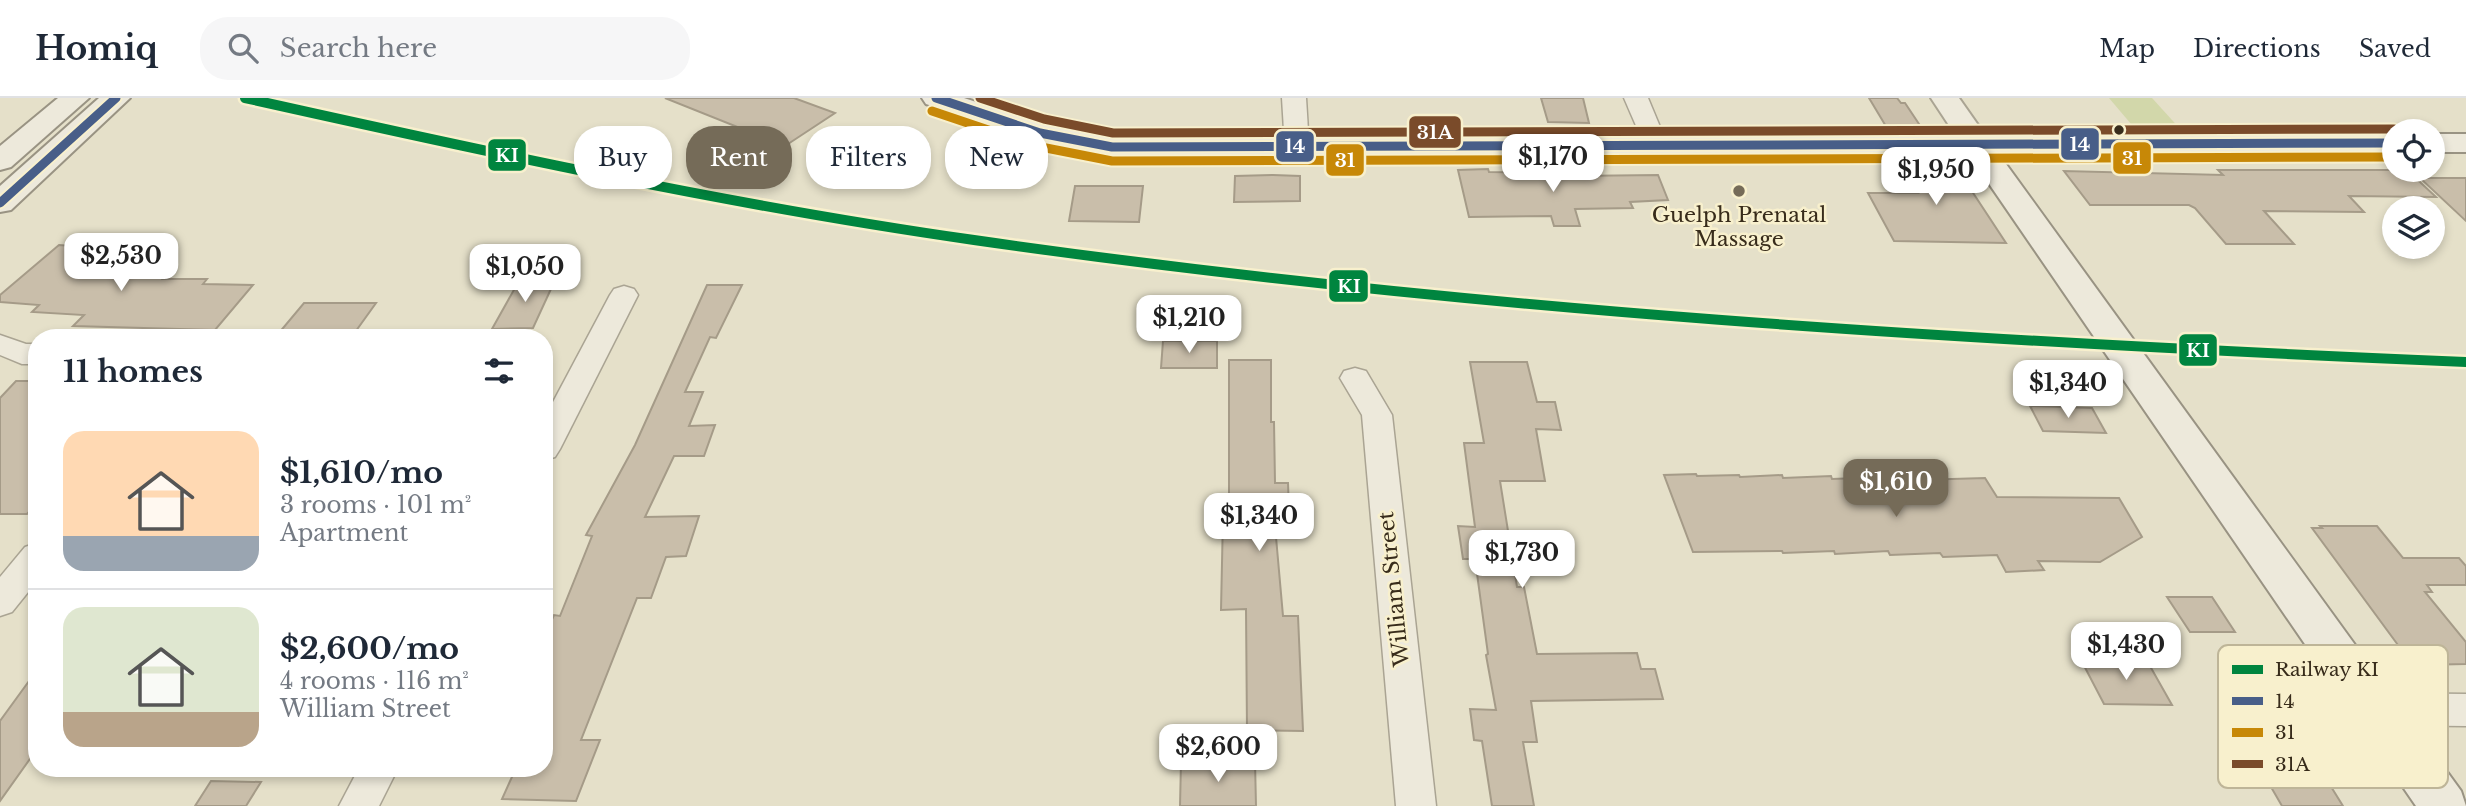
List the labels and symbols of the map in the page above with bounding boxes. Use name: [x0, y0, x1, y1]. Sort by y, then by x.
line badge: 31A: [1408, 115, 1462, 149]
text: 31A: [1417, 121, 1454, 144]
unlabelled marker: [2112, 123, 2126, 137]
line badge: 14: [2060, 127, 2100, 161]
line badge: 14: [1275, 130, 1315, 163]
text: 14: [2070, 133, 2090, 156]
pin: $1,170: [1496, 134, 1610, 194]
text: 14: [1285, 135, 1305, 158]
line badge: KI: [487, 138, 527, 172]
line badge: 31: [2112, 141, 2152, 175]
line badge: 31: [1325, 143, 1365, 177]
text: KI: [495, 144, 519, 167]
text: 31: [2122, 147, 2142, 170]
pin: $1,950: [1879, 148, 1993, 207]
text: 31: [1335, 149, 1355, 172]
marker: Guelph Prenatal Massage: [1731, 183, 1747, 199]
place label: Guelph Prenatal Massage: [1652, 202, 1827, 252]
pin: $2,530: [64, 234, 178, 293]
pin: $1,050: [468, 244, 582, 304]
line badge: KI: [1328, 269, 1369, 303]
text: KI: [1337, 275, 1361, 298]
pin: $1,210: [1132, 296, 1246, 355]
line badge: KI: [2178, 333, 2218, 367]
text: KI: [2186, 339, 2210, 362]
pin: $1,340: [2011, 360, 2125, 420]
pin: $1,610: [1839, 460, 1953, 519]
pin: $1,340: [1202, 494, 1316, 553]
street label: William Street: [1373, 510, 1415, 669]
pin: $1,730: [1465, 531, 1579, 590]
pin: $1,430: [2069, 622, 2183, 682]
legend: [2218, 645, 2448, 788]
text: Railway KI: [2275, 658, 2379, 681]
text: 14: [2275, 690, 2295, 713]
text: 31: [2275, 721, 2295, 744]
pin: $2,600: [1161, 724, 1275, 784]
text: 31A: [2275, 753, 2310, 776]

